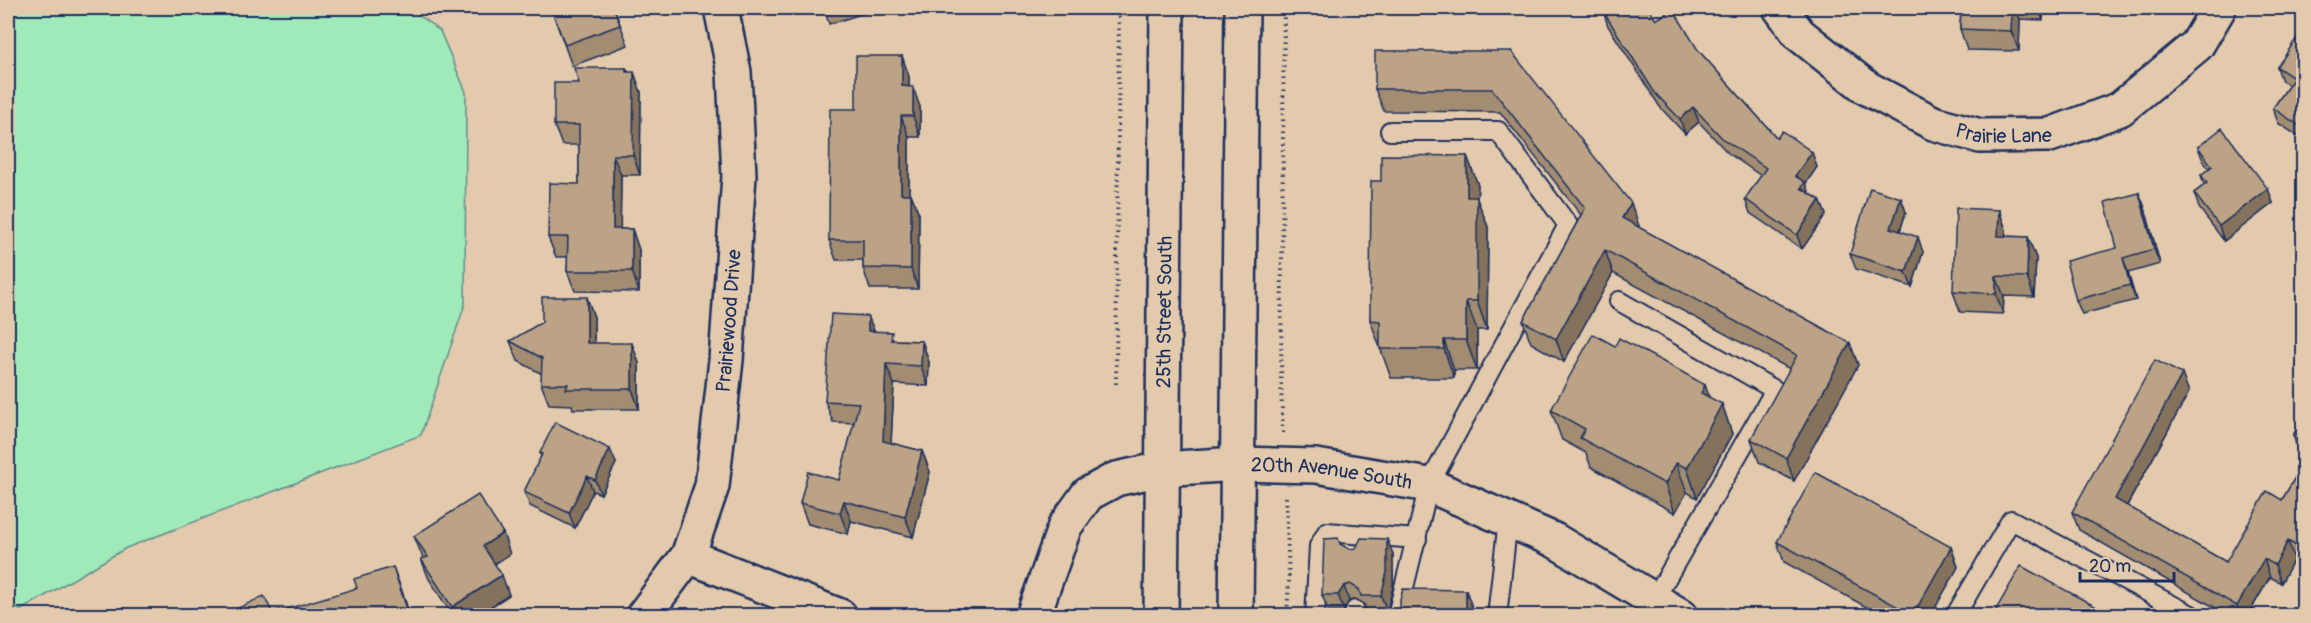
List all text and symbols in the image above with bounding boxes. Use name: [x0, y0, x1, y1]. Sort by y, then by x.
street label: Prairie Lane: [1953, 117, 2052, 149]
street label: 25th Street South: [1151, 236, 1177, 388]
street label: Prairiewood Drive: [710, 248, 746, 394]
street label: 20th Avenue South: [1251, 452, 1414, 494]
scale bar: [2080, 545, 2174, 583]
text: 20 m: [2089, 555, 2131, 578]

